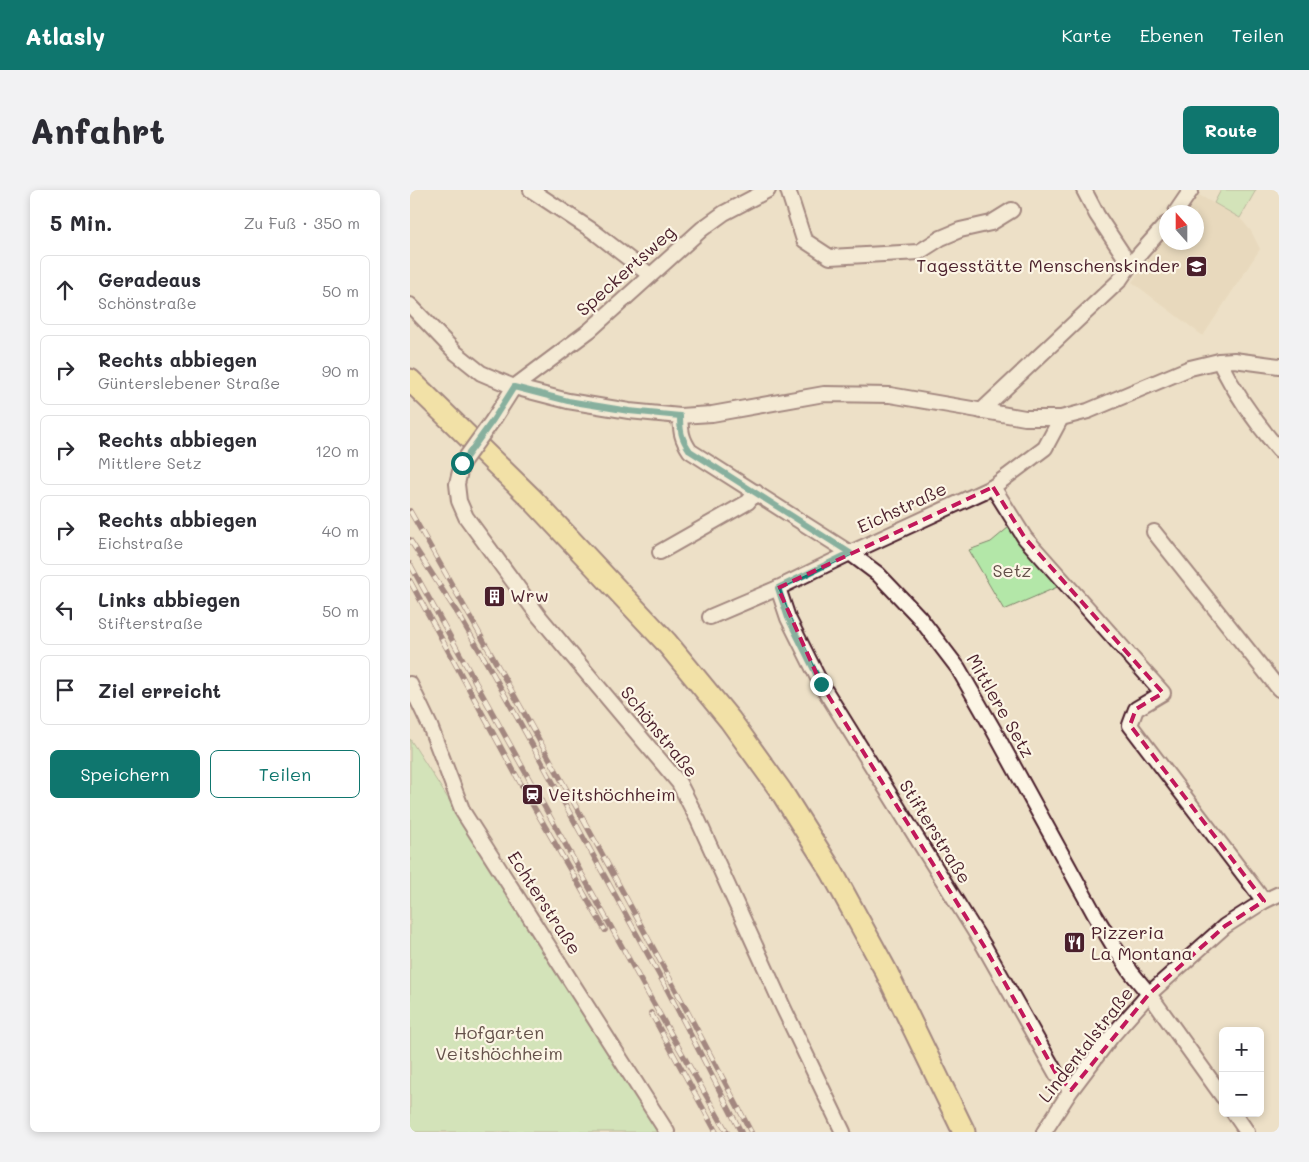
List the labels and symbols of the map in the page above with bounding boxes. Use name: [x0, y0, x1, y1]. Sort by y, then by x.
north arrow: [1159, 205, 1204, 250]
street label: Speckertsweg: [571, 220, 680, 321]
place label: Tagesstätte Menschenskinder: [916, 253, 1180, 277]
school or university icon: Tagesstätte Menschenskinder: [1184, 254, 1208, 278]
route start: [451, 452, 474, 475]
street label: Eichstraße: [853, 476, 950, 538]
park label: Setz: [992, 558, 1032, 582]
place label: Wrw: [510, 583, 549, 607]
building icon: Wrw: [482, 584, 506, 608]
street label: Mittlere Setz: [961, 649, 1040, 762]
route end: [810, 673, 833, 696]
street label: Schönstraße: [616, 681, 704, 782]
street label: Stifterstraße: [894, 775, 977, 888]
place label: Veitshöchheim: [548, 782, 676, 806]
station icon: Veitshöchheim: [520, 783, 544, 807]
street label: Echterstraße: [502, 846, 587, 959]
place label: Pizzeria La Montana: [1091, 920, 1193, 965]
restaurant icon: Pizzeria La Montana: [1063, 931, 1087, 955]
street label: Lindentalstraße: [1032, 982, 1138, 1107]
park label: Hofgarten Veitshöchheim: [435, 1020, 563, 1065]

